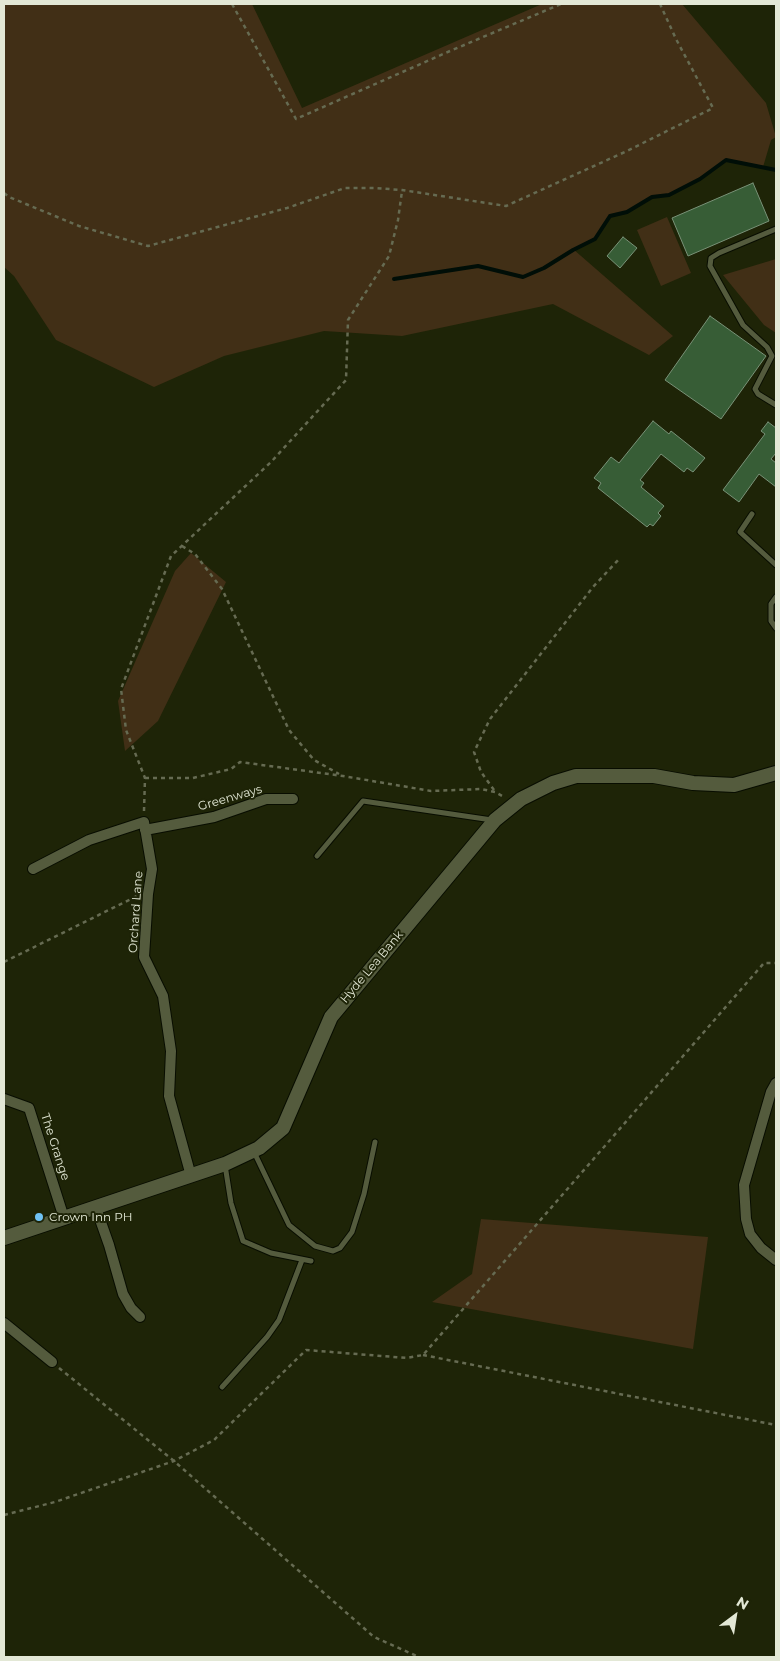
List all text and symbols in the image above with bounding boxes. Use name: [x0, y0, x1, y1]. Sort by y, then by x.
street label: Greenways: [196, 782, 264, 814]
street label: Orchard Lane: [126, 871, 146, 953]
street label: Hyde Lea Bank: [337, 928, 407, 1006]
street label: The Grange: [37, 1112, 73, 1182]
place label: Crown Inn PH: [49, 1210, 133, 1224]
marker: Crown Inn PH: [33, 1211, 45, 1223]
north arrow: [710, 1591, 760, 1641]
text: N: [733, 1593, 752, 1614]

